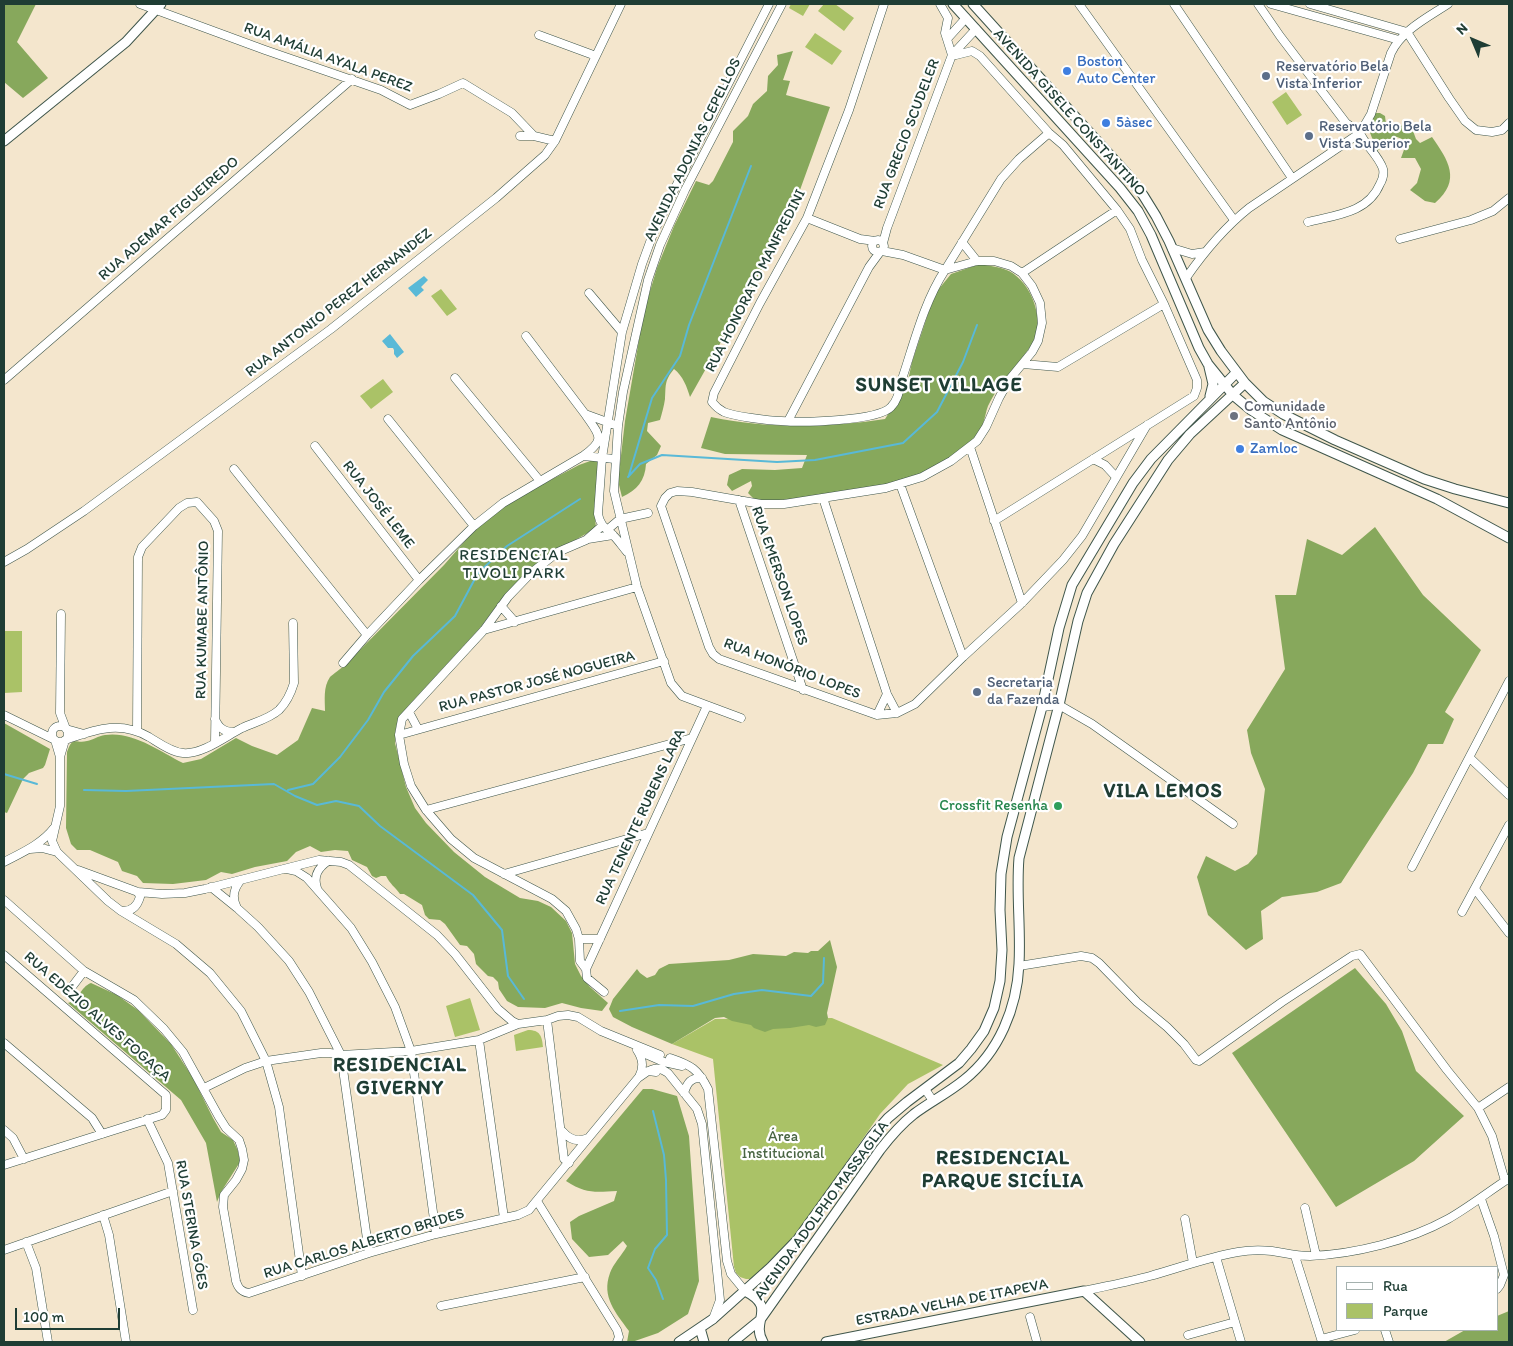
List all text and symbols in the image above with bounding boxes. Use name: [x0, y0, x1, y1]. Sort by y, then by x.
north arrow: [1448, 15, 1498, 65]
street label: RUA AMÁLIA AYALA PEREZ: [241, 19, 415, 97]
text: N: [1453, 20, 1471, 38]
street label: AVENIDA GISELE CONSTANTINO: [989, 26, 1149, 200]
place label: Boston Auto Center: [1077, 53, 1155, 88]
street label: AVENIDA ADONIAS CEPELLOS: [641, 55, 745, 245]
street label: RUA GRECIO SCUDELER: [870, 56, 944, 212]
place label: Reservatório Bela Vista Inferior: [1276, 58, 1389, 93]
marker: Boston Auto Center: [1061, 65, 1073, 77]
marker: Reservatório Bela Vista Inferior: [1260, 70, 1272, 82]
place label: 5àsec: [1116, 114, 1152, 132]
marker: 5àsec: [1100, 117, 1112, 129]
place label: Reservatório Bela Vista Superior: [1319, 118, 1432, 153]
marker: Reservatório Bela Vista Superior: [1303, 130, 1315, 142]
street label: RUA ADEMAR FIGUEIREDO: [95, 153, 243, 285]
street label: RUA HONORATO MANFREDINI: [702, 186, 810, 376]
street label: RUA ANTONIO PEREZ HERNANDEZ: [242, 225, 436, 381]
district label: SUNSET VILLAGE: [854, 374, 1024, 398]
place label: Comunidade Santo Antônio: [1244, 398, 1337, 433]
marker: Comunidade Santo Antônio: [1228, 410, 1240, 422]
place label: Zamloc: [1250, 440, 1298, 458]
marker: Zamloc: [1234, 443, 1246, 455]
street label: RUA JOSÉ LEME: [338, 457, 418, 553]
street label: RUA EMERSON LOPES: [747, 504, 811, 648]
street label: RUA KUMABE ANTÔNIO: [193, 541, 213, 699]
district label: RESIDENCIAL TIVOLI PARK: [459, 546, 569, 584]
street label: RUA HONÓRIO LOPES: [721, 635, 863, 703]
street label: RUA PASTOR JOSÉ NOGUEIRA: [437, 647, 637, 717]
place label: Secretaria da Fazenda: [987, 674, 1059, 709]
marker: Secretaria da Fazenda: [971, 686, 983, 698]
street label: RUA TENENTE RUBENS LARA: [592, 726, 690, 908]
district label: VILA LEMOS: [1102, 780, 1224, 804]
place label: Crossfit Resenha: [939, 797, 1048, 815]
marker: Crossfit Resenha: [1052, 800, 1064, 812]
street label: RUA EDÉZIO ALVES FOGAÇA: [20, 948, 174, 1086]
district label: RESIDENCIAL GIVERNY: [333, 1054, 467, 1101]
street label: AVENIDA ADOLPHO MASSAGLIA: [751, 1118, 893, 1304]
park label: Área Institucional: [742, 1128, 824, 1163]
district label: RESIDENCIAL PARQUE SICÍLIA: [921, 1147, 1085, 1194]
street label: RUA STERINA GÓES: [171, 1159, 211, 1291]
street label: RUA CARLOS ALBERTO BRIDES: [261, 1205, 467, 1283]
legend: [1336, 1266, 1498, 1331]
street label: ESTRADA VELHA DE ITAPEVA: [854, 1276, 1050, 1330]
text: Rua: [1383, 1277, 1408, 1295]
scale bar: [18, 1298, 122, 1330]
text: Parque: [1383, 1302, 1428, 1320]
text: 100 m: [23, 1308, 64, 1326]

